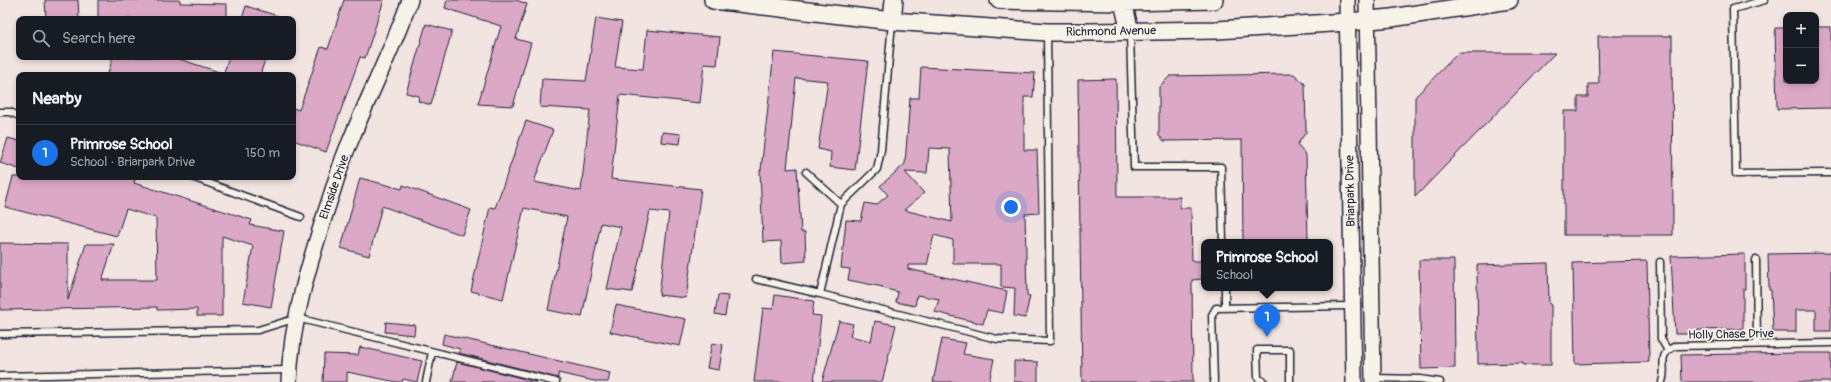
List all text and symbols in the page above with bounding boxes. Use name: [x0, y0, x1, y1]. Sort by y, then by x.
map controls: [1783, 12, 1819, 84]
button: +: [1783, 12, 1819, 48]
search box: [16, 16, 296, 60]
street label: Richmond Avenue: [1066, 23, 1156, 40]
icon: search: [30, 27, 52, 49]
text: Search here: [62, 29, 135, 48]
button: −: [1783, 48, 1819, 84]
text: Nearby: [32, 88, 81, 109]
text: Primrose School: [70, 135, 173, 154]
text: 1: [42, 145, 48, 161]
text: 150 m: [245, 145, 280, 161]
street label: Elmside Drive: [316, 153, 353, 221]
text: School · Briarpark Drive: [70, 154, 195, 170]
street label: Briarpark Drive: [1342, 155, 1359, 227]
your location: [1001, 197, 1021, 217]
popup: [1201, 239, 1333, 291]
text: Primrose School: [1216, 248, 1318, 267]
text: School: [1216, 267, 1253, 283]
pin: 1: [1254, 304, 1280, 337]
street label: Holly Chase Drive: [1688, 326, 1774, 343]

